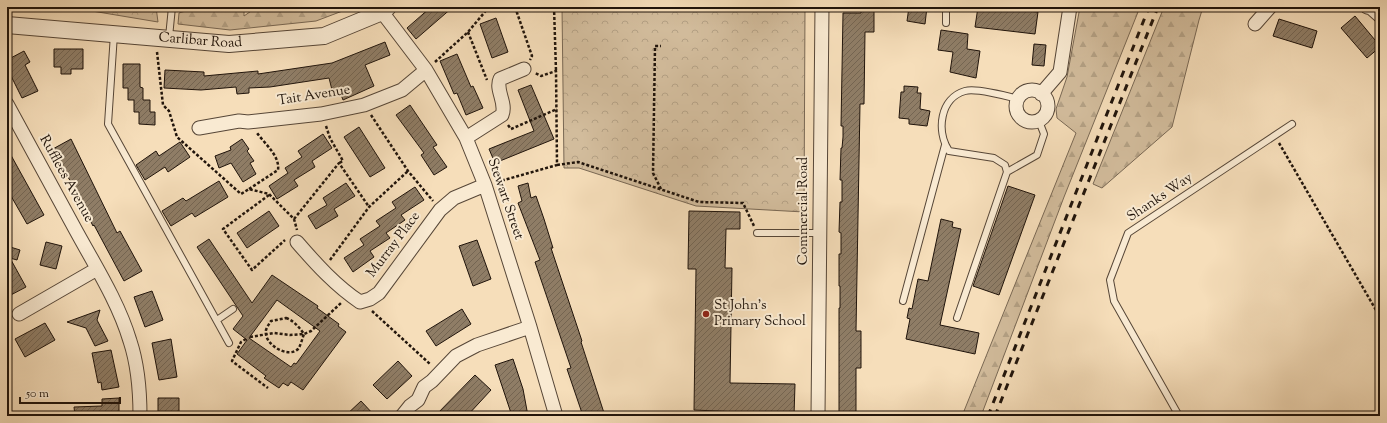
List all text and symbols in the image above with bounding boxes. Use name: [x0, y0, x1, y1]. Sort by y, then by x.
street label: Carlibar Road: [158, 28, 243, 54]
street label: Tait Avenue: [276, 80, 352, 112]
street label: Rufflees Avenue: [34, 132, 98, 226]
street label: Stewart Street: [482, 155, 528, 243]
street label: Commercial Road: [794, 157, 814, 265]
street label: Shanks Way: [1123, 169, 1197, 227]
street label: Murray Place: [362, 208, 426, 282]
place label: St John's Primary School: [714, 296, 806, 332]
marker: St John's Primary School: [701, 309, 711, 319]
scale bar: [20, 379, 120, 405]
text: 50 m: [25, 385, 49, 403]

